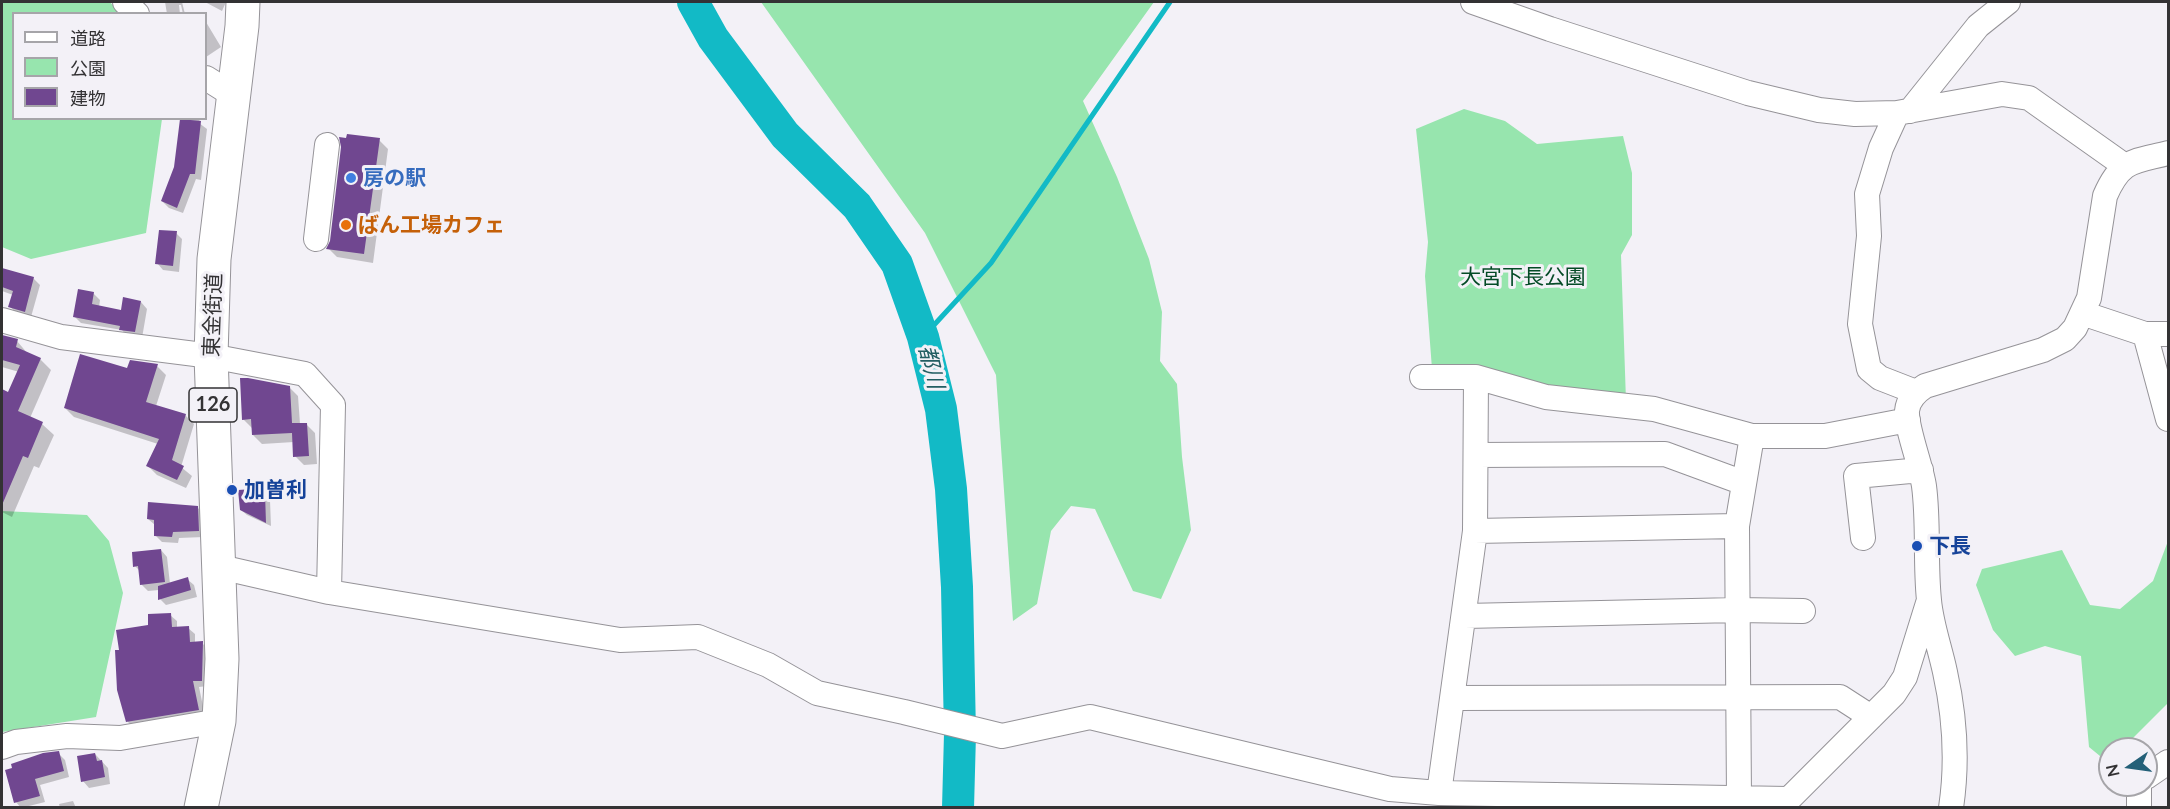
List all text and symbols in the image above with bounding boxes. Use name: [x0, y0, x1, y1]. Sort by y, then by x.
legend: [12, 12, 207, 120]
text: 道路: [70, 27, 106, 49]
text: 公園: [70, 57, 106, 79]
text: 建物: [70, 87, 106, 109]
place label: 房の駅: [363, 165, 426, 191]
marker: 房の駅: [344, 171, 358, 185]
place label: ばん工場カフェ: [358, 212, 505, 238]
marker: ばん工場カフェ: [339, 218, 353, 232]
park label: 大宮下長公園: [1460, 264, 1586, 290]
street label: 東金街道: [199, 273, 227, 357]
water label: 都川: [913, 342, 949, 392]
road number: 126: [189, 388, 237, 422]
place label: 加曽利: [244, 477, 307, 503]
marker: 加曽利: [225, 483, 239, 497]
place label: 下長: [1929, 533, 1971, 559]
marker: 下長: [1910, 539, 1924, 553]
north arrow: [2098, 737, 2158, 797]
text: N: [2101, 763, 2123, 779]

